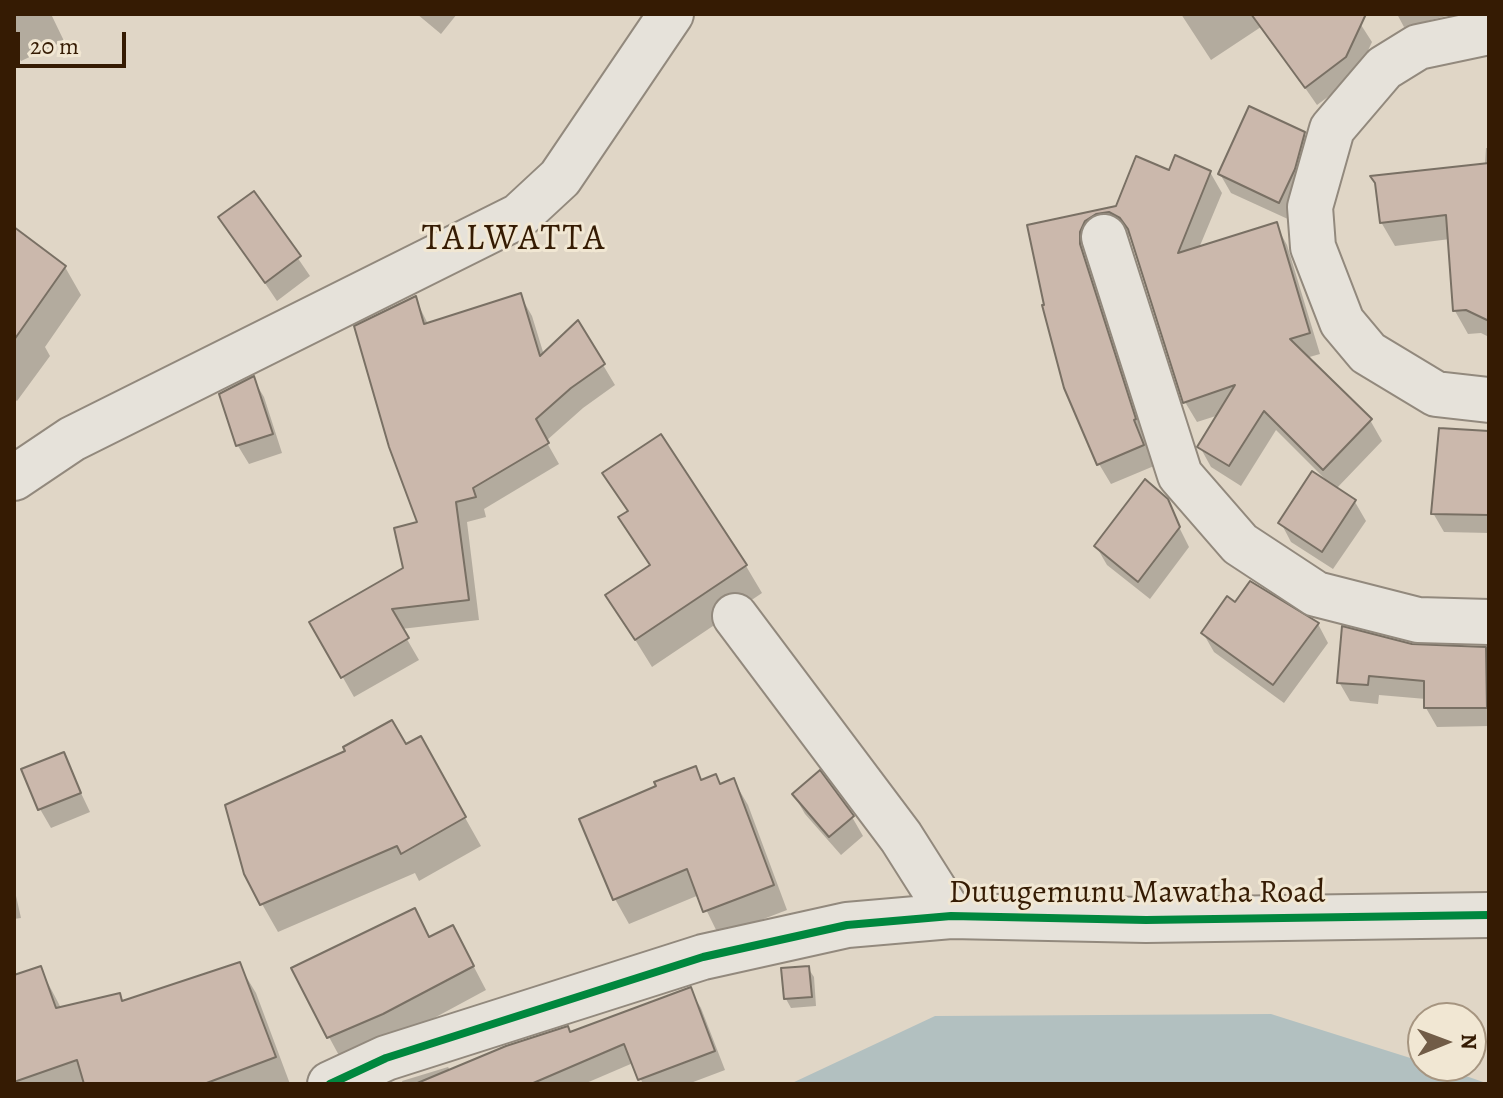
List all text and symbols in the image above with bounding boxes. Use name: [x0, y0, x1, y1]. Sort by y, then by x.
scale bar: [20, 16, 130, 66]
text: 20 m: [30, 30, 79, 62]
district label: TALWATTA: [422, 218, 606, 262]
street label: Dutugemunu Mawatha Road: [949, 875, 1325, 913]
north arrow: [1407, 1002, 1487, 1082]
text: N: [1454, 1033, 1484, 1050]

